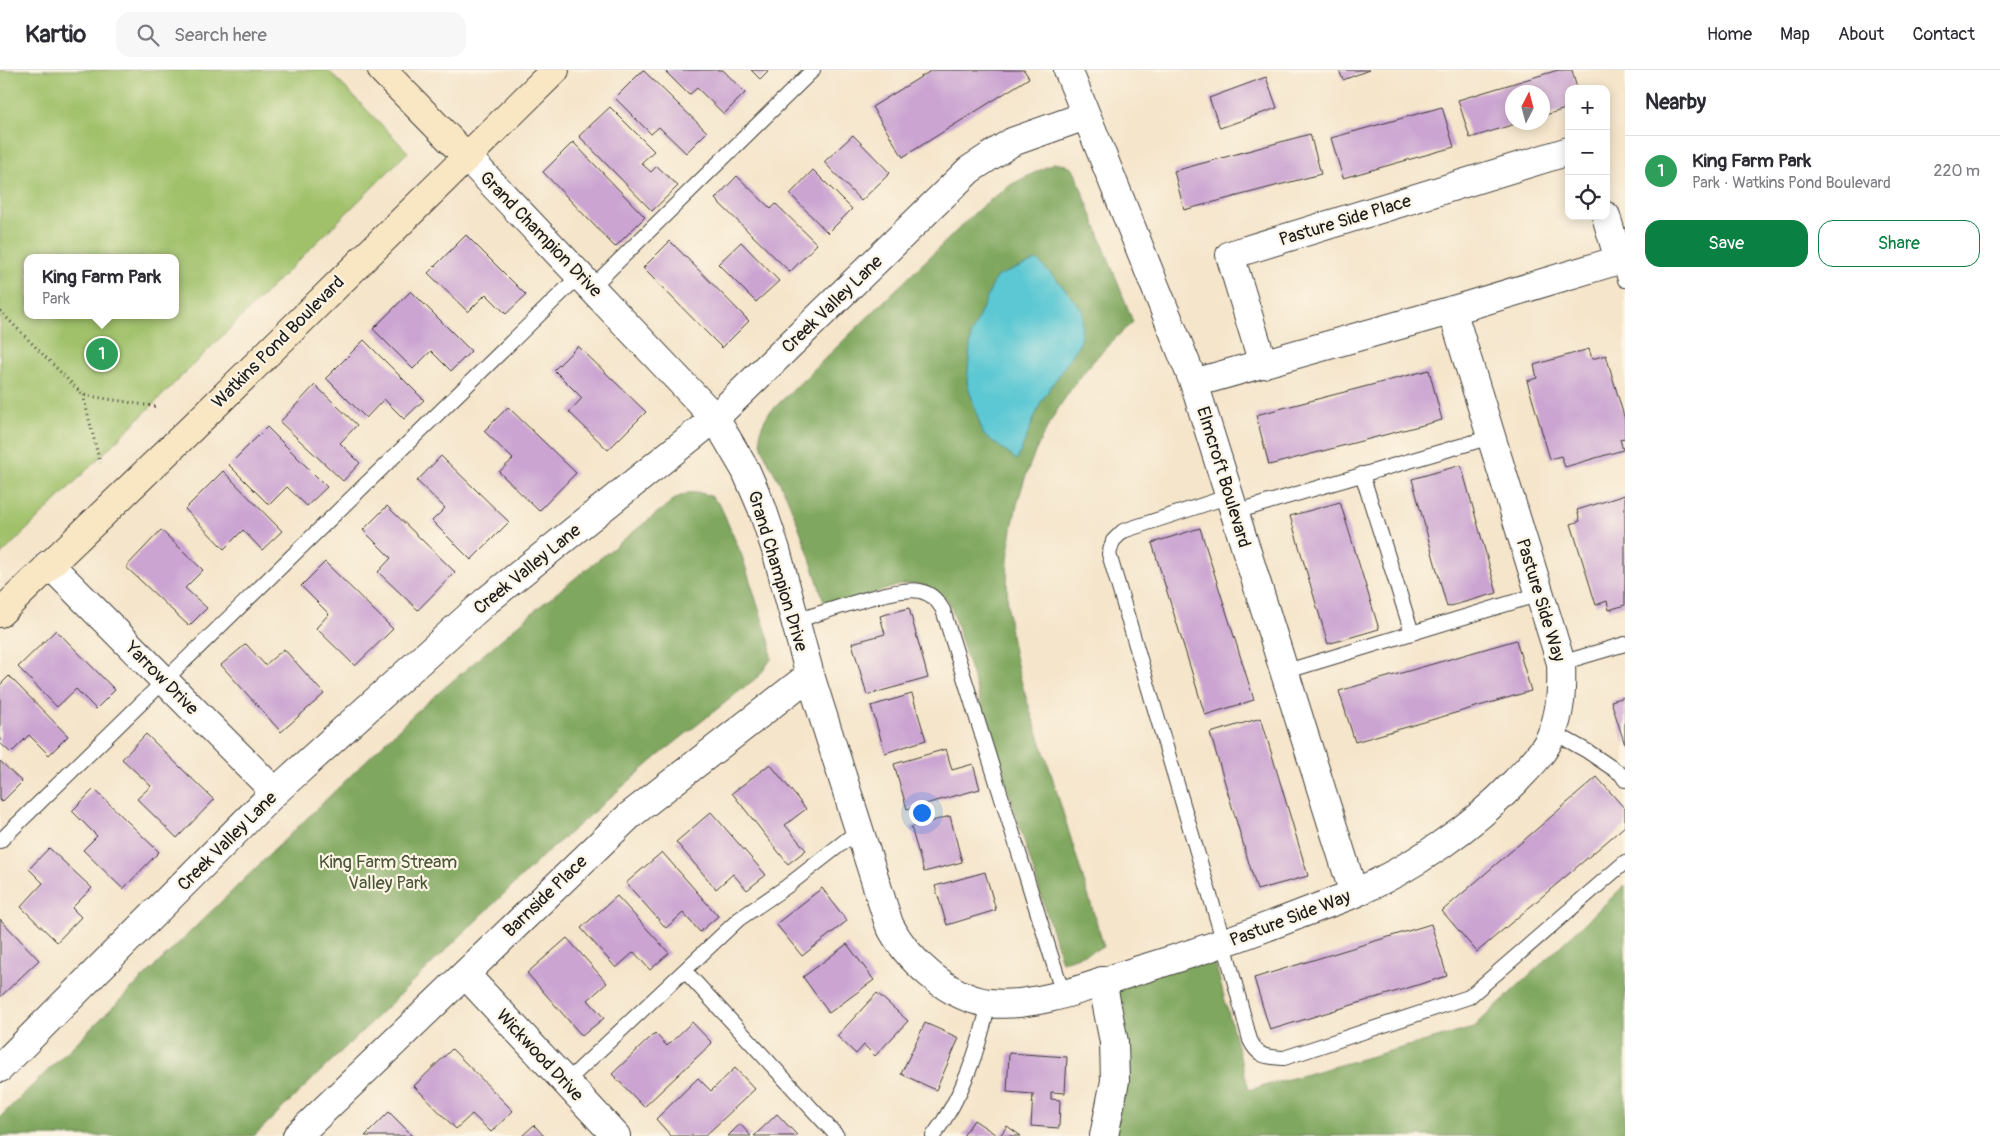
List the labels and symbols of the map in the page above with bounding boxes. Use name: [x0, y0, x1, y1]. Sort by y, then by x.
north arrow: [1505, 85, 1550, 130]
street label: Grand Champion Drive: [474, 166, 607, 302]
street label: Pasture Side Place: [1276, 189, 1414, 251]
street label: Creek Valley Lane: [777, 250, 888, 358]
street label: Watkins Pond Boulevard: [207, 271, 350, 414]
pin: 1: [86, 335, 118, 373]
street label: Elmcroft Boulevard: [1191, 404, 1256, 551]
street label: Grand Champion Drive: [742, 488, 813, 654]
street label: Creek Valley Lane: [469, 519, 586, 620]
street label: Pasture Side Way: [1511, 536, 1570, 665]
street label: Yarrow Drive: [119, 636, 203, 720]
street label: Creek Valley Lane: [173, 787, 282, 896]
your location: [909, 800, 935, 826]
street label: Barnside Place: [498, 850, 592, 942]
park label: King Farm Stream Valley Park: [319, 851, 457, 895]
street label: Pasture Side Way: [1226, 885, 1354, 952]
street label: Wickwood Drive: [491, 1004, 588, 1106]

